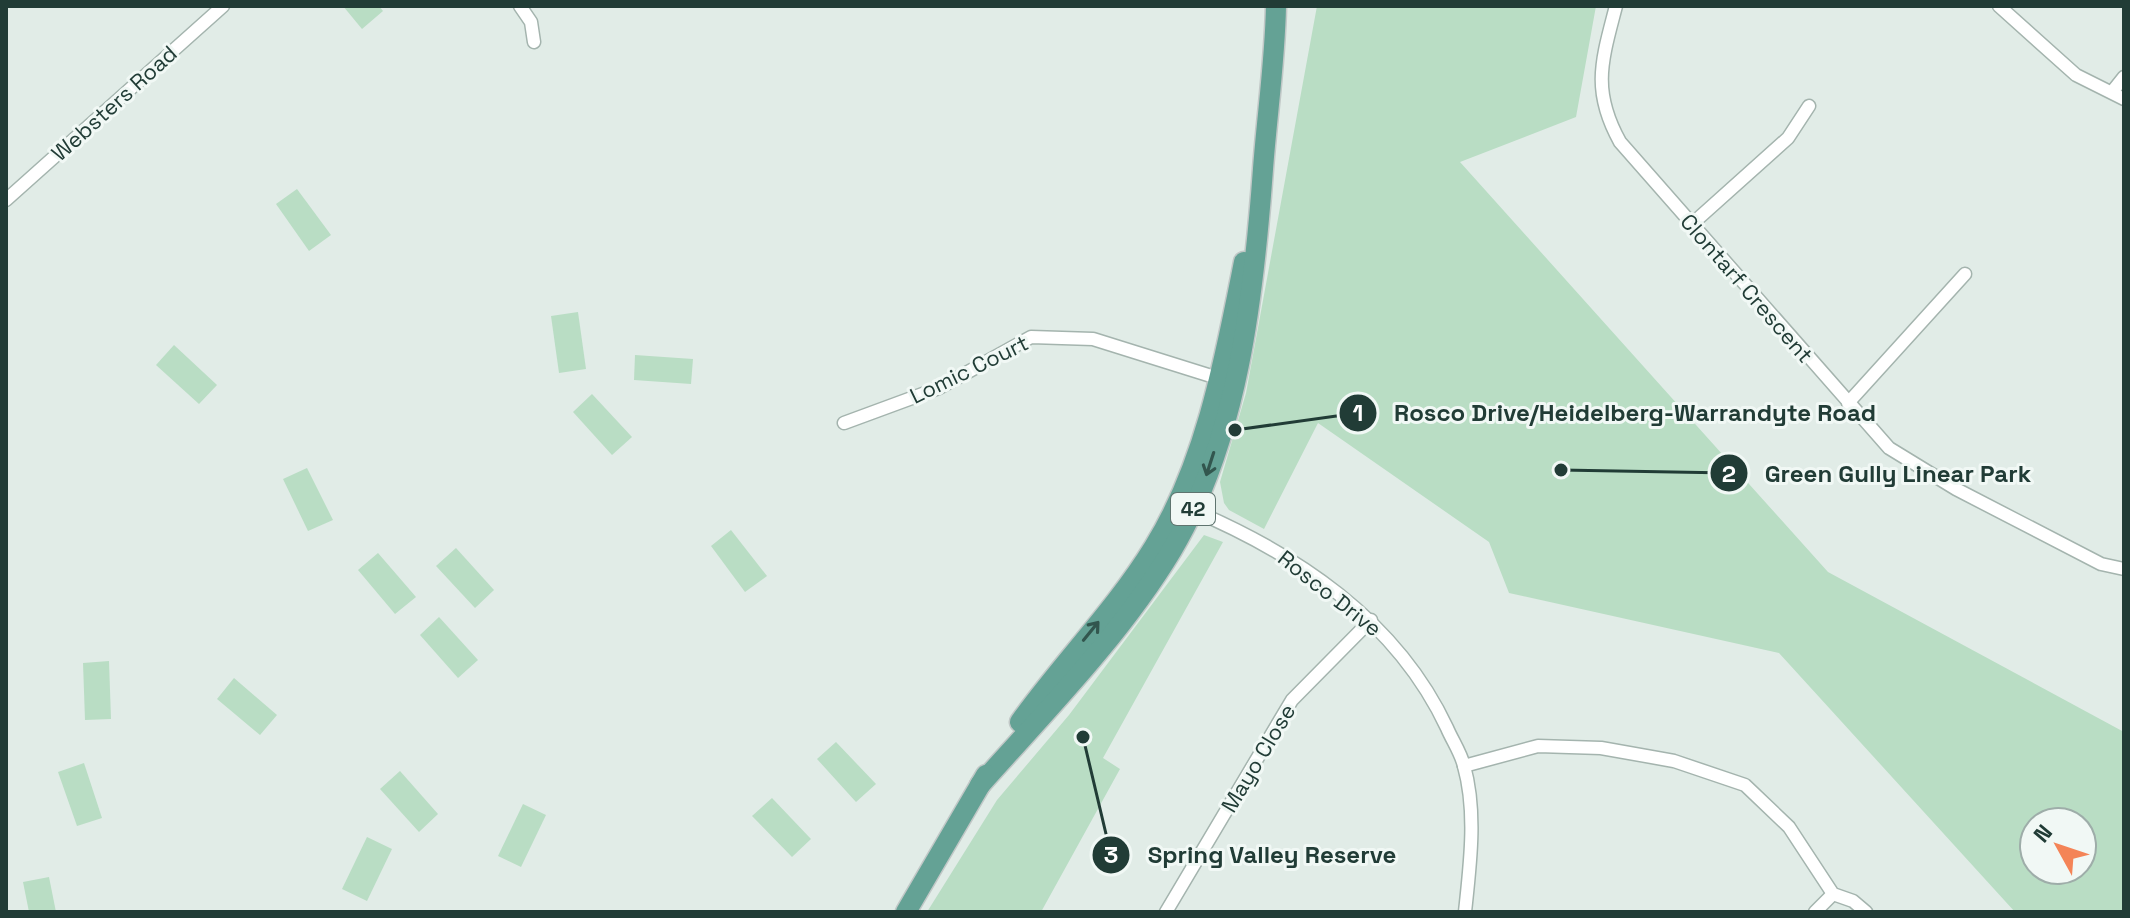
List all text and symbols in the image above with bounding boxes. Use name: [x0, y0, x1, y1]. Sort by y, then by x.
street label: Websters Road: [45, 39, 183, 167]
street label: Clontarf Crescent: [1675, 208, 1819, 368]
street label: Lomic Court: [905, 328, 1033, 410]
callout: Rosco Drive/Heidelberg-Warrandyte Road: [1338, 389, 1892, 437]
text: 1: [1353, 397, 1363, 428]
text: Rosco Drive/Heidelberg-Warrandyte Road: [1394, 397, 1876, 428]
callout: Green Gully Linear Park: [1709, 449, 2047, 497]
one-way arrow: [1201, 452, 1216, 477]
text: 2: [1722, 458, 1736, 489]
text: Green Gully Linear Park: [1765, 458, 2032, 489]
road number: 42: [1171, 493, 1215, 525]
street label: Rosco Drive: [1272, 544, 1388, 642]
one-way arrow: [1082, 621, 1100, 642]
street label: Mayo Close: [1215, 699, 1301, 817]
north arrow: [2018, 806, 2098, 886]
text: N: [2027, 818, 2058, 848]
callout: Spring Valley Reserve: [1091, 831, 1412, 879]
text: 3: [1104, 839, 1118, 870]
text: Spring Valley Reserve: [1148, 839, 1396, 870]

